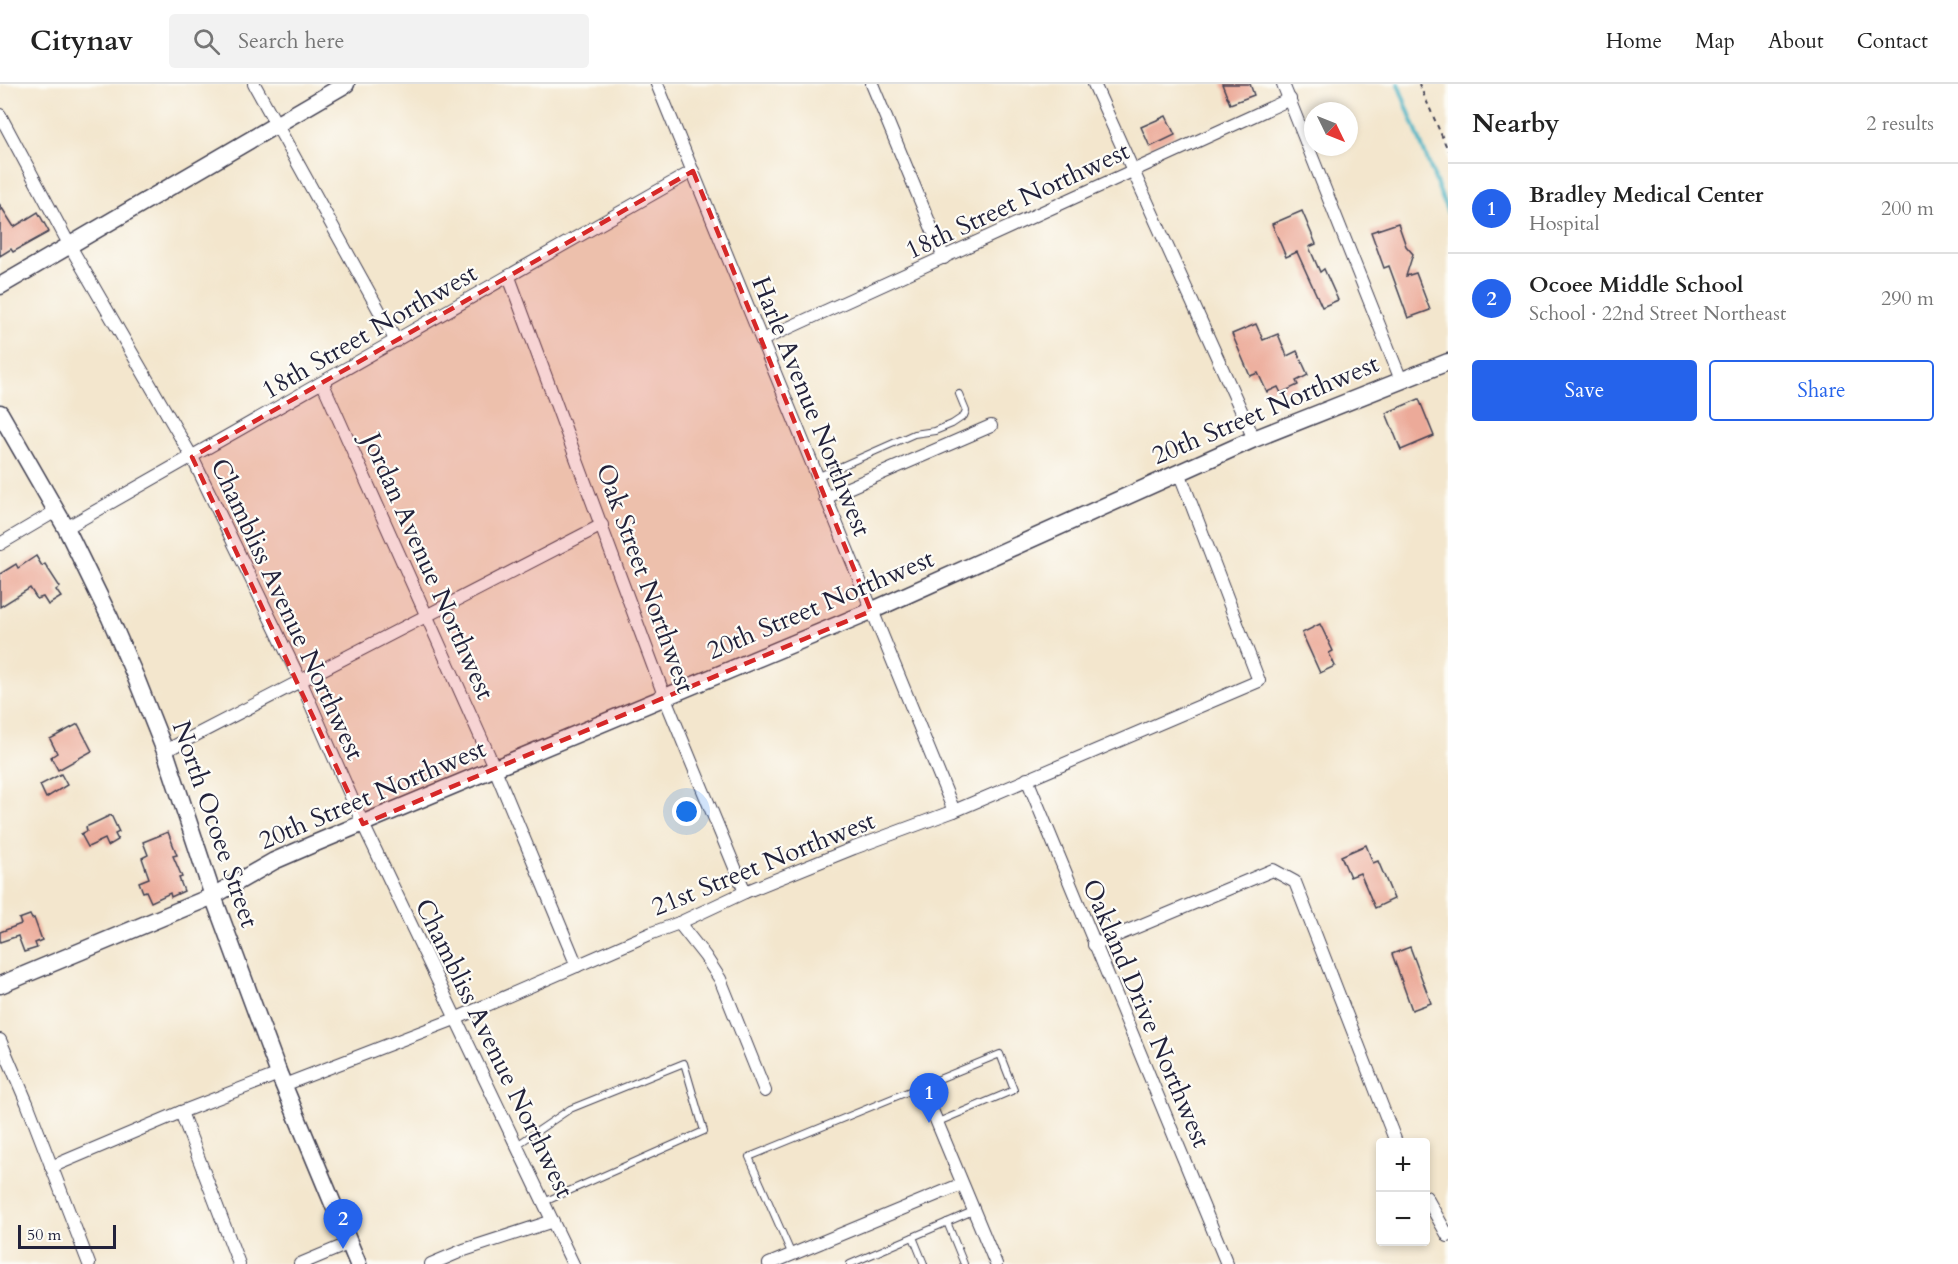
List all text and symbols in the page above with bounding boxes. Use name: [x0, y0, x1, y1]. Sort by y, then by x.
search box: [169, 14, 589, 68]
text: Citynav: [30, 22, 133, 60]
icon: search: [190, 25, 223, 58]
text: Search here: [238, 26, 345, 56]
text: Home: [1606, 27, 1662, 56]
text: Map: [1695, 27, 1735, 56]
text: About: [1768, 27, 1824, 56]
text: Contact: [1857, 27, 1928, 56]
north arrow: [1304, 102, 1358, 156]
text: Nearby: [1472, 106, 1560, 141]
text: 2 results: [1866, 110, 1934, 137]
street label: 18th Street Northwest: [900, 133, 1135, 268]
text: Bradley Medical Center: [1529, 180, 1763, 210]
text: 1: [1486, 195, 1497, 222]
text: 200 m: [1881, 195, 1934, 222]
text: Hospital: [1529, 210, 1600, 237]
street label: 18th Street Northwest: [255, 255, 483, 407]
text: Ocoee Middle School: [1529, 270, 1744, 300]
street label: Harle Avenue Northwest: [743, 271, 880, 541]
text: 2: [1486, 285, 1497, 312]
text: 290 m: [1881, 285, 1934, 312]
text: School · 22nd Street Northeast: [1529, 300, 1786, 327]
street label: 20th Street Northwest: [1146, 346, 1384, 473]
button: Save: [1472, 360, 1697, 421]
button: Share: [1709, 360, 1934, 421]
street label: Jordan Avenue Northwest: [352, 424, 503, 705]
street label: Chambliss Avenue Northwest: [202, 453, 373, 766]
street label: Oak Street Northwest: [588, 459, 703, 698]
street label: 20th Street Northwest: [701, 541, 939, 668]
street label: North Ocoee Street: [164, 716, 267, 932]
street label: 20th Street Northwest: [253, 731, 491, 858]
your location: [672, 797, 701, 826]
street label: 21st Street Northwest: [646, 803, 880, 924]
street label: Oakland Drive Northwest: [1074, 873, 1219, 1153]
street label: Chambliss Avenue Northwest: [407, 893, 582, 1204]
pin: 1: [910, 1074, 948, 1123]
map controls: [1376, 1138, 1430, 1246]
button: +: [1376, 1138, 1430, 1192]
button: −: [1376, 1192, 1430, 1246]
pin: 2: [324, 1200, 362, 1249]
scale bar: [18, 1222, 116, 1250]
text: 50 m: [27, 1224, 61, 1246]

